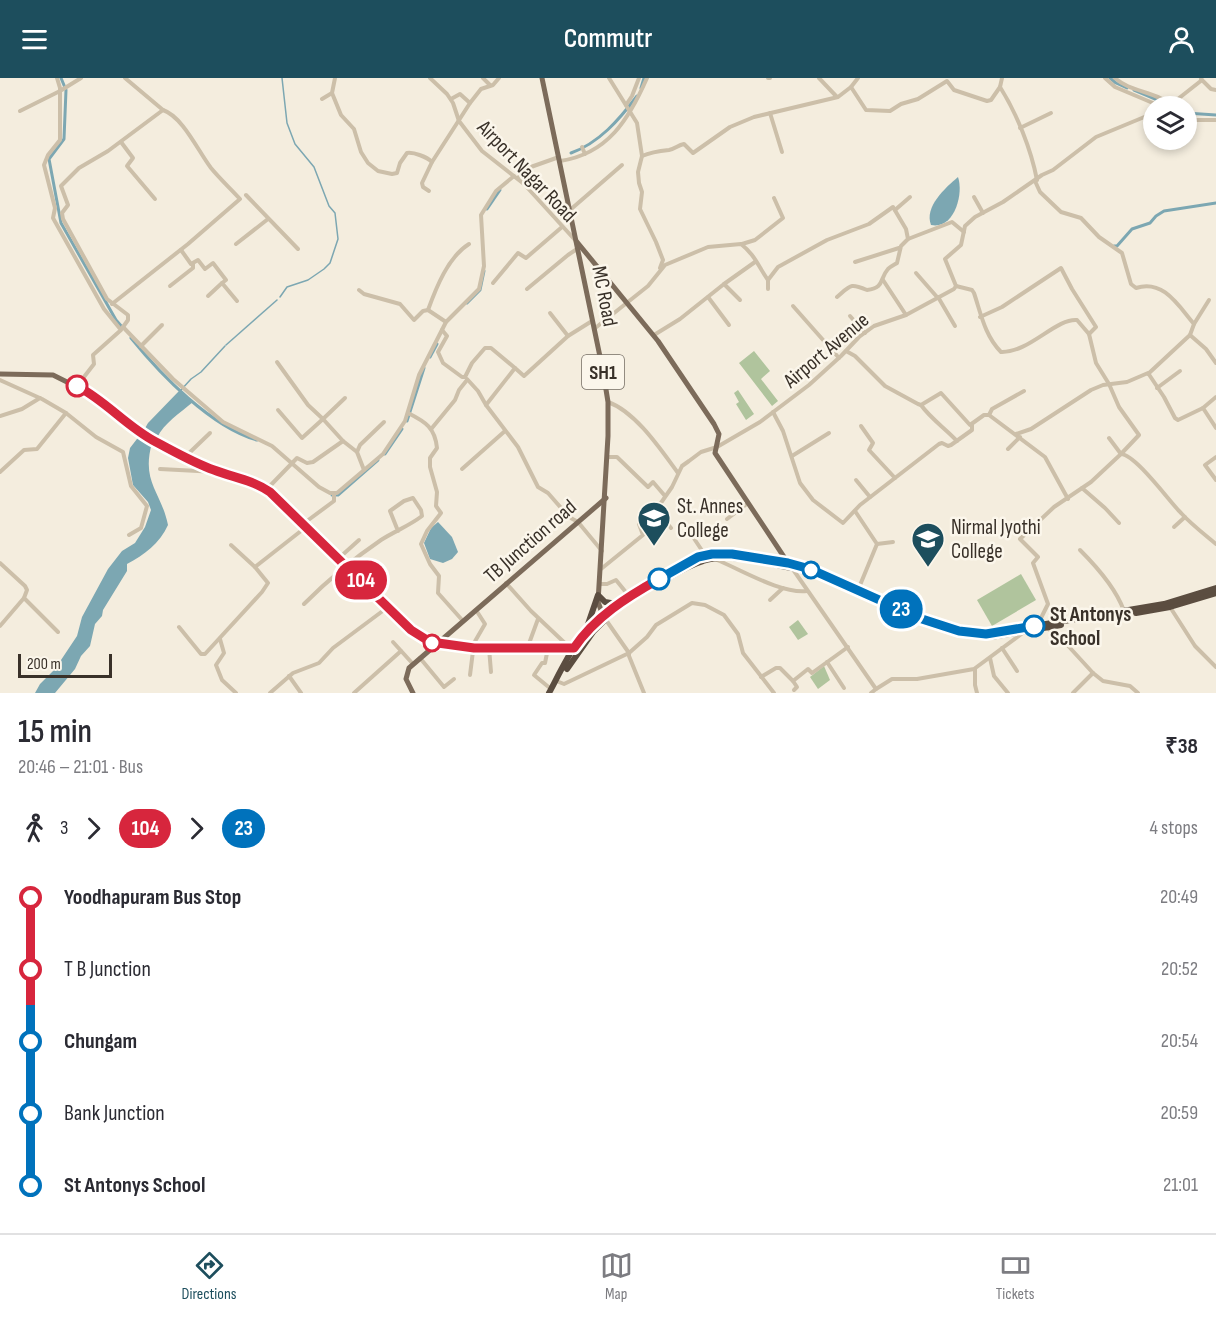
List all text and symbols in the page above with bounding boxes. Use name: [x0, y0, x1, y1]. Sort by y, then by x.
icon: menu: [18, 23, 51, 56]
text: Commutr: [564, 23, 652, 55]
icon: person: [1165, 23, 1198, 56]
map controls: [1143, 96, 1197, 150]
button: layers: [1143, 96, 1197, 150]
street label: Airport Nagar Road: [471, 115, 581, 227]
street label: MC Road: [586, 264, 623, 328]
street label: Airport Avenue: [778, 307, 874, 394]
road number: SH1: [582, 355, 624, 389]
unlabelled marker: [66, 375, 88, 397]
place label: St. Annes College: [677, 494, 743, 543]
street label: TB Junction road: [479, 495, 582, 588]
school or university icon: St. Annes College: [636, 500, 672, 547]
place label: Nirmal Jyothi College: [951, 515, 1041, 564]
school or university icon: Nirmal Jyothi College: [910, 521, 946, 568]
line badge: 104: [326, 560, 395, 600]
unlabelled marker: [802, 561, 820, 579]
text: 104: [347, 568, 375, 593]
unlabelled marker: [648, 568, 670, 590]
line badge: 23: [874, 590, 928, 628]
text: 23: [892, 597, 910, 622]
place label: St Antonys School: [1050, 602, 1131, 651]
marker: St Antonys School: [1023, 615, 1045, 637]
unlabelled marker: [423, 634, 441, 652]
scale bar: [18, 651, 112, 678]
text: 200 m: [27, 655, 61, 674]
text: 15 min: [18, 712, 92, 752]
text: ₹38: [1165, 733, 1198, 760]
text: 20:46 – 21:01 · Bus: [18, 755, 143, 779]
icon: walk: [18, 812, 51, 845]
icon: forward: [77, 812, 110, 845]
icon: forward: [180, 812, 213, 845]
text: 3: [60, 816, 68, 840]
text: 104: [131, 816, 159, 841]
text: 23: [234, 816, 253, 841]
text: 4 stops: [1150, 816, 1198, 840]
text: Yoodhapuram Bus Stop: [64, 884, 241, 911]
text: 20:49: [1160, 885, 1198, 909]
text: T B Junction: [64, 956, 151, 983]
text: 20:52: [1161, 957, 1198, 981]
text: Chungam: [64, 1028, 137, 1055]
text: 20:54: [1161, 1029, 1198, 1053]
text: Bank Junction: [64, 1100, 165, 1127]
text: 20:59: [1160, 1101, 1198, 1125]
text: St Antonys School: [64, 1172, 205, 1199]
text: 21:01: [1163, 1173, 1198, 1197]
tab: Directions: [182, 1249, 237, 1304]
tab: Map: [600, 1249, 633, 1304]
tab: Tickets: [996, 1249, 1034, 1304]

